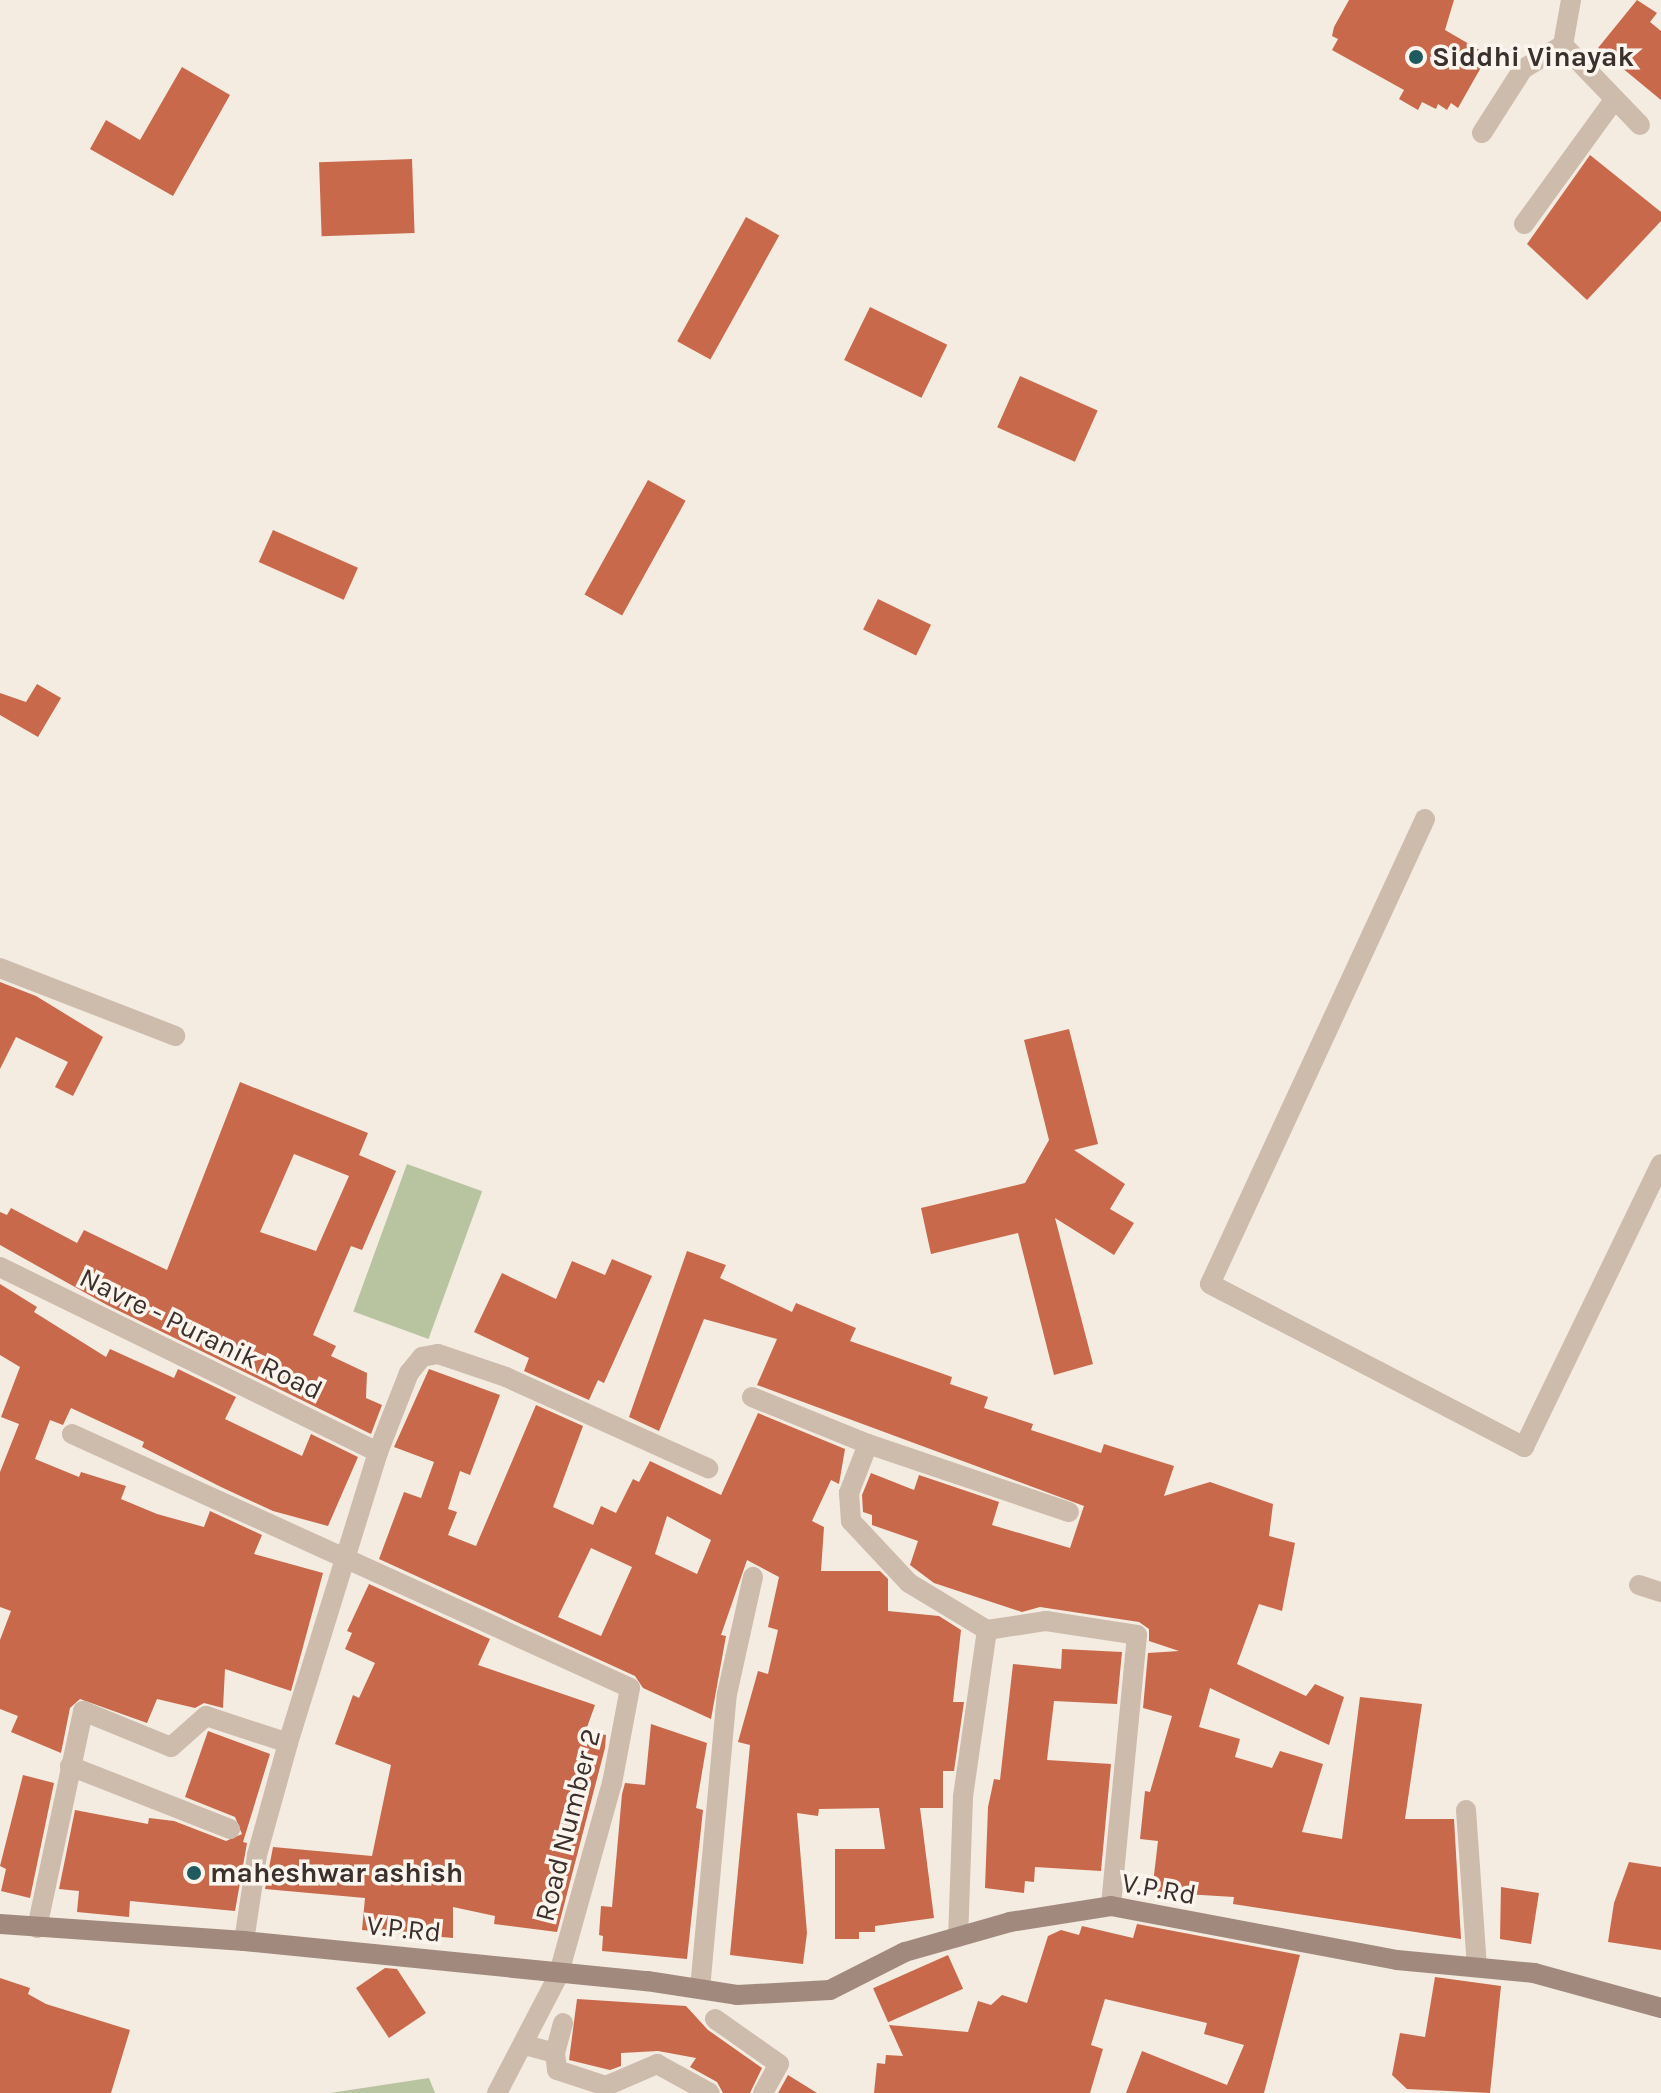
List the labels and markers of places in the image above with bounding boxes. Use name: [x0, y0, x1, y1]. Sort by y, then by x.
place label: Siddhi Vinayak: [1432, 40, 1634, 74]
marker: Siddhi Vinayak: [1407, 48, 1425, 66]
place label: maheshwar ashish: [210, 1856, 463, 1890]
marker: maheshwar ashish: [185, 1864, 203, 1882]

